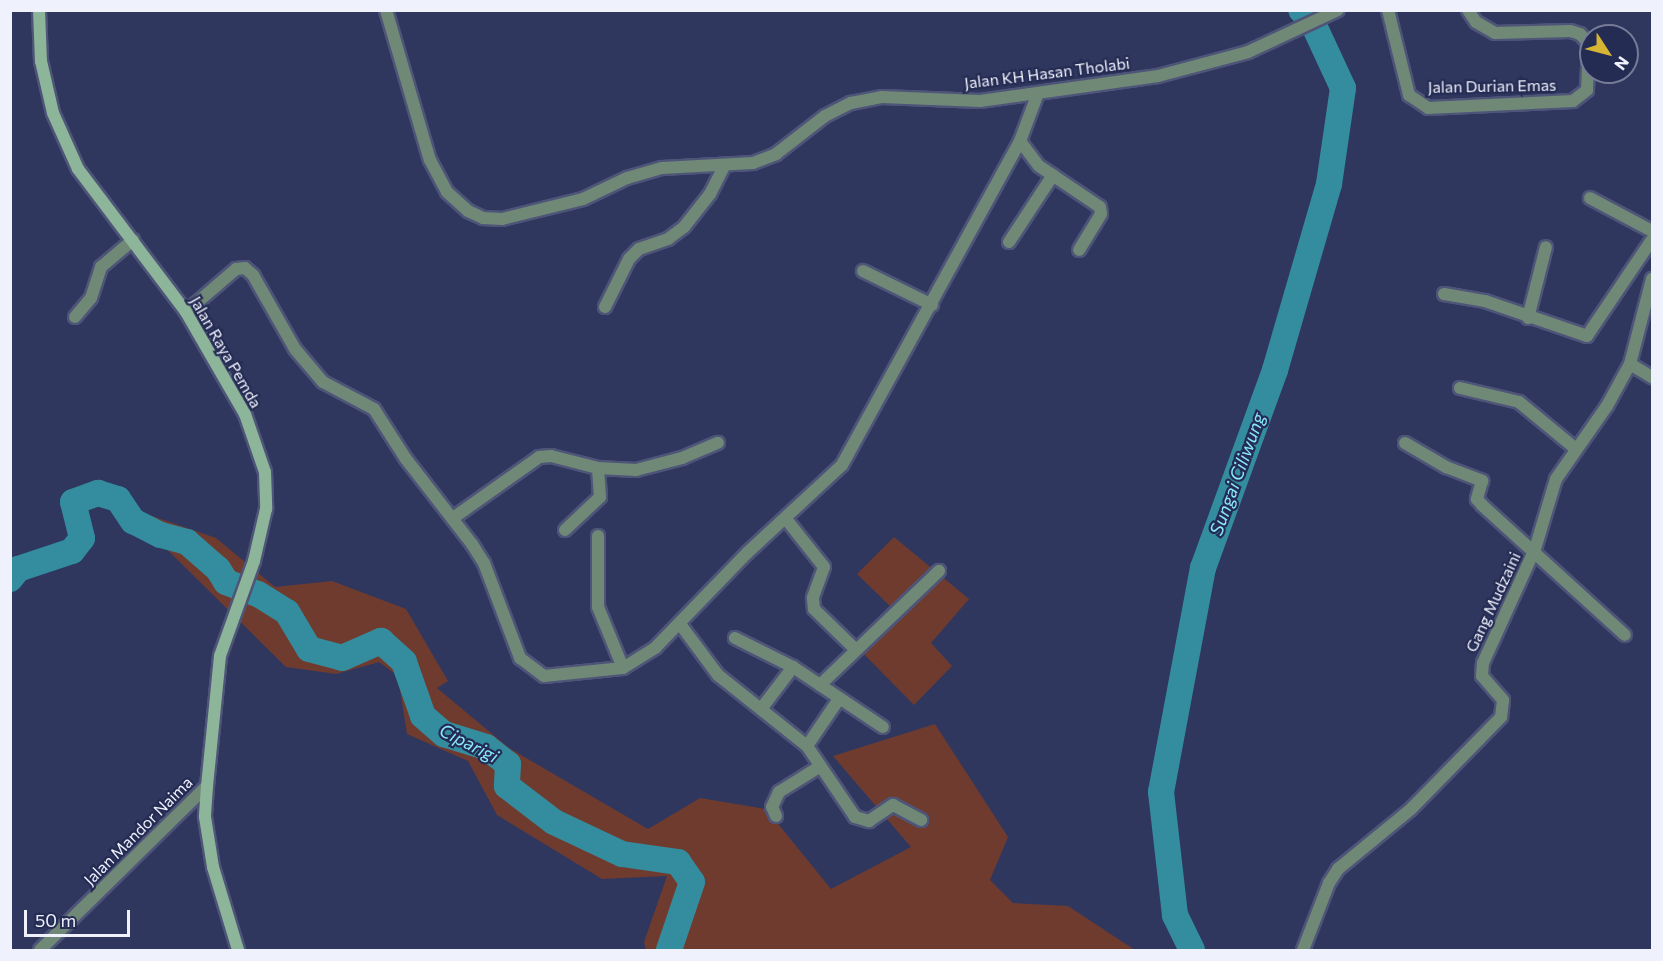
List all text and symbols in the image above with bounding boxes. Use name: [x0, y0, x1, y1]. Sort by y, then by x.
north arrow: [1579, 24, 1639, 84]
street label: Jalan KH Hasan Tholabi: [963, 53, 1131, 93]
text: N: [1611, 53, 1634, 74]
street label: Jalan Durian Emas: [1428, 75, 1556, 97]
street label: Jalan Raya Pemda: [186, 293, 266, 411]
water label: Sungai Ciliwung: [1205, 410, 1269, 538]
street label: Gang Mudzaini: [1461, 549, 1525, 655]
water label: Ciparigi: [436, 719, 502, 767]
street label: Jalan Mandor Naima: [80, 773, 196, 889]
scale bar: [27, 898, 134, 936]
text: 50 m: [35, 909, 76, 931]

